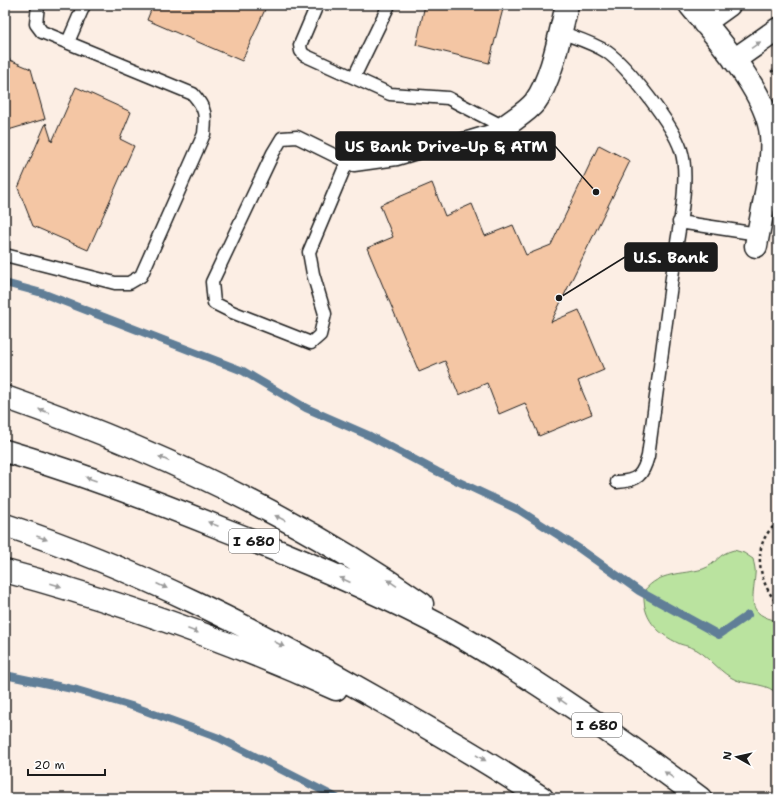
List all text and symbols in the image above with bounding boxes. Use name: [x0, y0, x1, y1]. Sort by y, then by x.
one-way arrow: [751, 41, 761, 49]
callout: US Bank Drive-Up & ATM: [336, 132, 555, 160]
text: US Bank Drive-Up & ATM: [344, 136, 548, 157]
callout: U.S. Bank: [625, 243, 717, 271]
text: U.S. Bank: [633, 247, 709, 268]
one-way arrow: [37, 407, 49, 413]
one-way arrow: [158, 456, 170, 462]
one-way arrow: [84, 476, 96, 482]
one-way arrow: [274, 514, 286, 521]
one-way arrow: [206, 521, 218, 527]
road number: I 680: [229, 529, 279, 553]
one-way arrow: [36, 536, 48, 542]
one-way arrow: [340, 577, 351, 583]
one-way arrow: [387, 579, 398, 587]
one-way arrow: [50, 582, 62, 588]
one-way arrow: [157, 584, 169, 590]
one-way arrow: [187, 628, 199, 634]
one-way arrow: [273, 640, 285, 647]
one-way arrow: [557, 697, 567, 705]
road number: I 680: [572, 713, 622, 737]
north arrow: [717, 737, 757, 777]
text: N: [720, 750, 736, 761]
scale bar: [28, 751, 105, 777]
one-way arrow: [475, 755, 487, 762]
text: 20 m: [34, 757, 65, 773]
one-way arrow: [664, 771, 674, 779]

